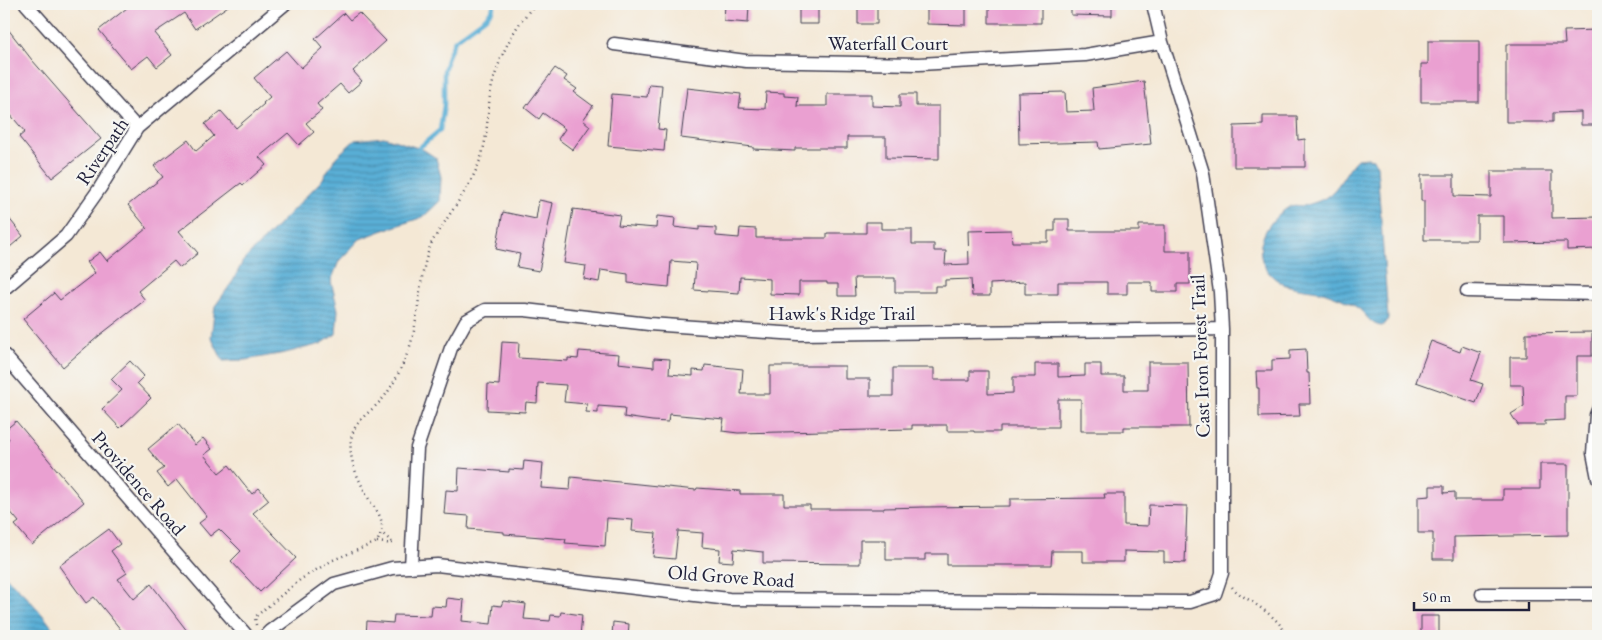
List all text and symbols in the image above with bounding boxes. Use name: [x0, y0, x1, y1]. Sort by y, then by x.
street label: Waterfall Court: [828, 30, 949, 56]
street label: Riverpath: [70, 112, 134, 190]
street label: Cast Iron Forest Trail: [1184, 274, 1216, 438]
street label: Hawk's Ridge Trail: [769, 300, 916, 326]
street label: Providence Road: [86, 425, 192, 542]
street label: Old Grove Road: [667, 559, 796, 593]
scale bar: [1414, 580, 1530, 612]
text: 50 m: [1422, 587, 1451, 606]

